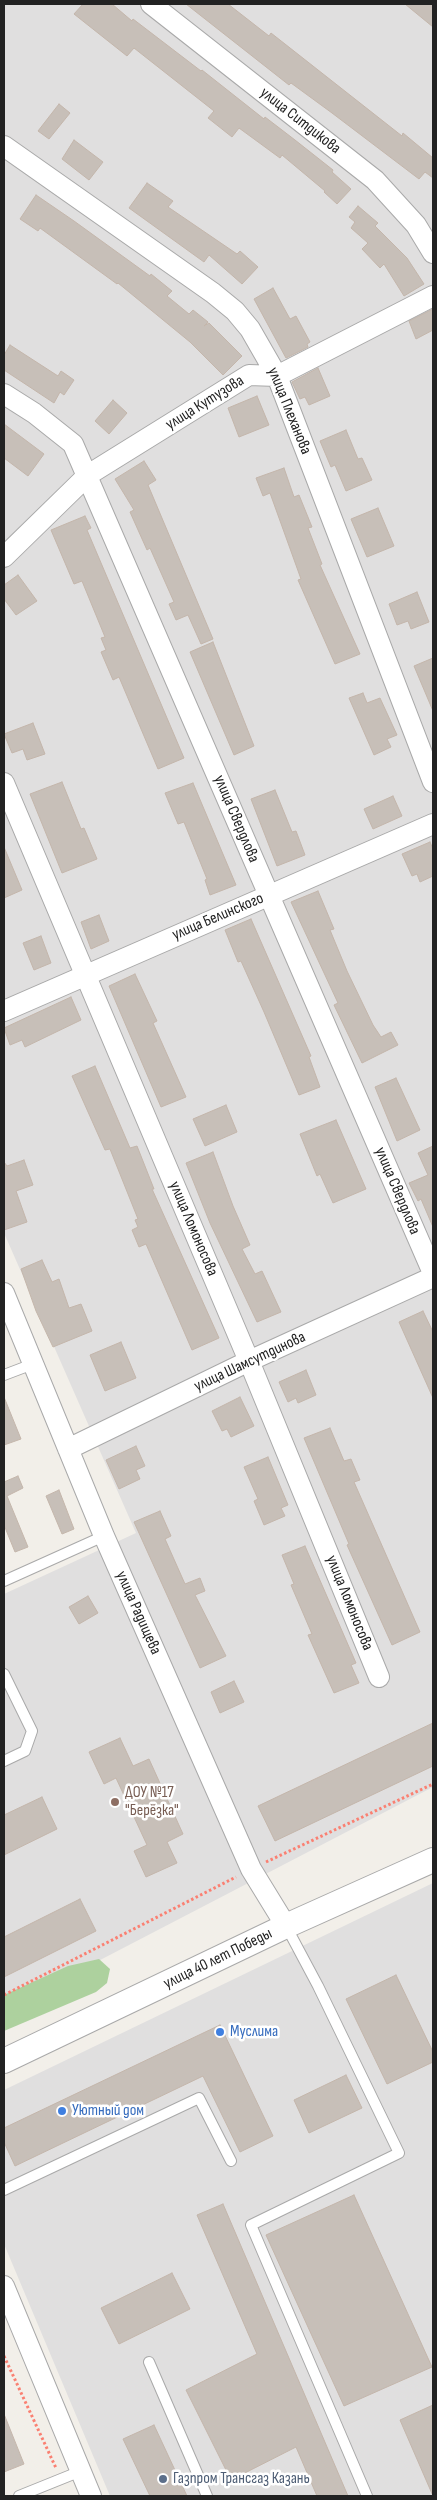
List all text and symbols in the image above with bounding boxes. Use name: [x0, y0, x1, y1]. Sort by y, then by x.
street label: улица Ситдикова: [256, 84, 344, 158]
street label: улица Плеханова: [263, 365, 315, 457]
street label: улица Кутузова: [162, 371, 248, 435]
street label: улица Свердлова: [209, 772, 263, 866]
street label: улица Белинского: [169, 889, 267, 945]
street label: улица Свердлова: [370, 1144, 424, 1238]
street label: улица Ломоносова: [164, 1179, 222, 1279]
street label: улица Шамсутдинова: [191, 1328, 309, 1396]
street label: улица Ломоносова: [321, 1553, 377, 1653]
street label: улица Радищева: [111, 1568, 165, 1658]
place label: ДОУ №17 "Берёзка": [125, 1783, 179, 1821]
marker: ДОУ №17 "Берёзка": [109, 1796, 121, 1808]
street label: улица 40 лет Победы: [160, 1924, 276, 1994]
place label: Муслима: [230, 2022, 278, 2042]
marker: Муслима: [214, 2026, 226, 2038]
place label: Уютный дом: [72, 2101, 144, 2121]
marker: Уютный дом: [56, 2105, 68, 2117]
place label: Газпром Трансгаз Казань: [173, 2469, 310, 2489]
marker: Газпром Трансгаз Казань: [157, 2473, 169, 2485]

